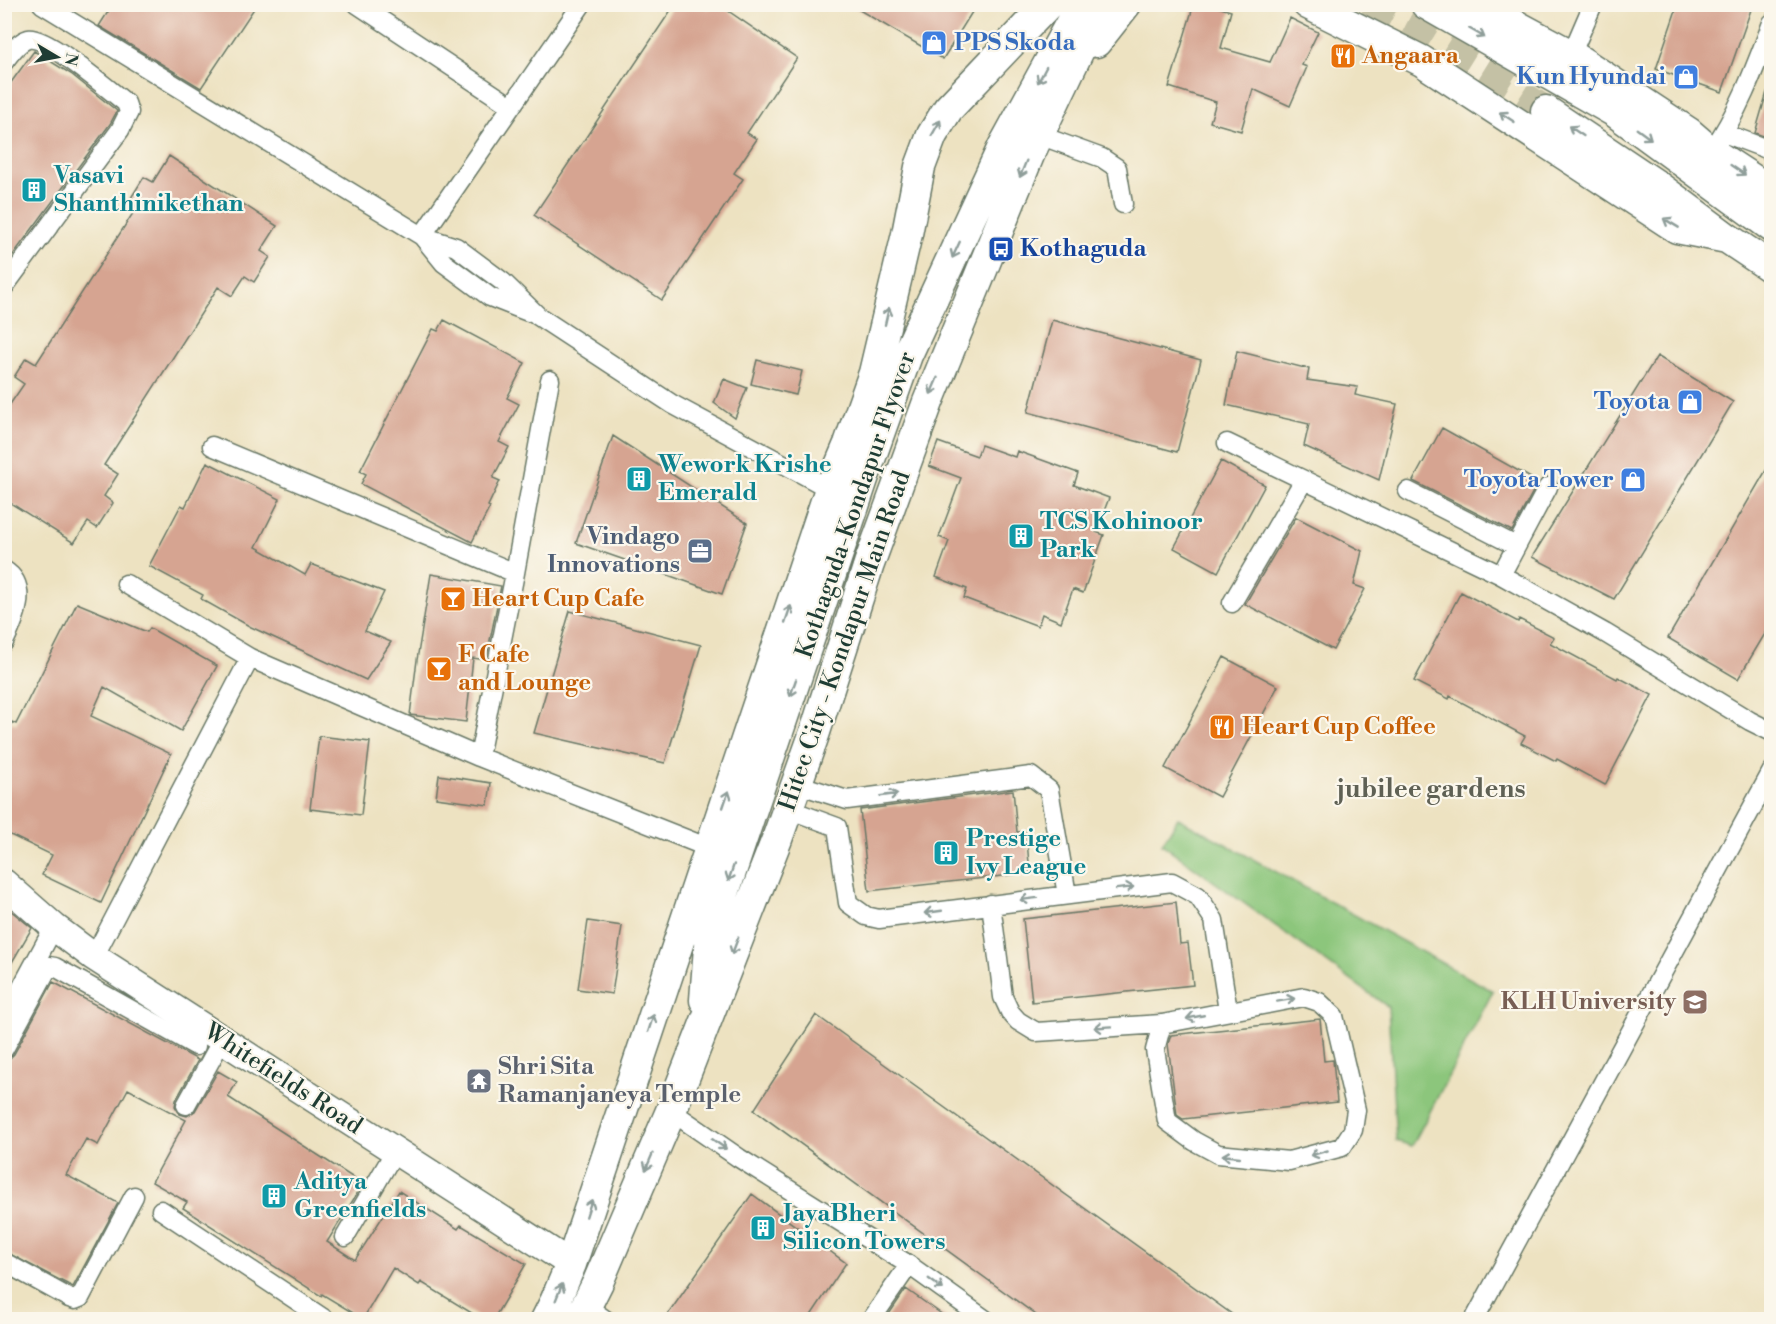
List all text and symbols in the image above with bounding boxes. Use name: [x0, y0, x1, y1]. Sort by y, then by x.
north arrow: [27, 27, 87, 87]
shop icon: PPS Skoda: [919, 28, 949, 58]
place label: PPS Skoda: [954, 28, 1077, 58]
one-way arrow: [1468, 28, 1485, 40]
restaurant icon: Angaara: [1328, 41, 1358, 71]
place label: Angaara: [1361, 41, 1460, 71]
text: N: [60, 51, 82, 68]
place label: Kun Hyundai: [1516, 62, 1666, 92]
shop icon: Kun Hyundai: [1671, 62, 1701, 92]
one-way arrow: [1036, 66, 1048, 83]
one-way arrow: [1499, 110, 1516, 122]
one-way arrow: [930, 120, 942, 137]
one-way arrow: [1568, 125, 1585, 137]
one-way arrow: [1636, 127, 1652, 140]
one-way arrow: [1017, 160, 1028, 178]
place label: Vasavi Shanthinikethan: [53, 161, 244, 219]
one-way arrow: [1729, 164, 1746, 176]
building icon: Vasavi Shanthinikethan: [19, 175, 49, 205]
one-way arrow: [1663, 216, 1680, 228]
bus stop icon: Kothaguda: [986, 234, 1016, 264]
place label: Kothaguda: [1020, 234, 1148, 264]
one-way arrow: [949, 240, 961, 258]
one-way arrow: [882, 307, 894, 326]
street label: Kothaguda-Kondapur Flyover: [789, 348, 923, 662]
one-way arrow: [928, 377, 939, 395]
place label: Toyota: [1594, 387, 1671, 417]
shop icon: Toyota: [1675, 387, 1705, 417]
place label: Wework Krishe Emerald: [657, 450, 832, 508]
building icon: Wework Krishe Emerald: [624, 464, 654, 494]
place label: Toyota Tower: [1464, 465, 1614, 495]
shop icon: Toyota Tower: [1618, 465, 1648, 495]
street label: Hitec City - Kondapur Main Road: [773, 467, 918, 815]
place label: TCS Kohinoor Park: [1040, 507, 1203, 565]
building icon: TCS Kohinoor Park: [1006, 521, 1036, 551]
place label: Vindago Innovations: [547, 522, 680, 580]
office icon: Vindago Innovations: [685, 536, 715, 566]
bar icon: Heart Cup Cafe: [438, 584, 468, 614]
place label: Heart Cup Cafe: [472, 584, 645, 614]
one-way arrow: [784, 605, 795, 624]
place label: F Cafe and Lounge: [458, 640, 591, 698]
bar icon: F Cafe and Lounge: [424, 654, 454, 684]
one-way arrow: [786, 678, 797, 697]
restaurant icon: Heart Cup Coffee: [1207, 712, 1237, 742]
place label: Heart Cup Coffee: [1242, 712, 1436, 742]
district label: jubilee gardens: [1333, 773, 1526, 805]
one-way arrow: [879, 789, 899, 800]
one-way arrow: [721, 790, 732, 809]
place label: Prestige Ivy League: [966, 824, 1086, 882]
building icon: Prestige Ivy League: [931, 838, 961, 868]
one-way arrow: [724, 863, 735, 882]
one-way arrow: [1114, 882, 1134, 893]
one-way arrow: [1020, 894, 1039, 905]
one-way arrow: [924, 906, 944, 917]
one-way arrow: [729, 936, 740, 955]
place label: KLH University: [1501, 987, 1677, 1017]
school or university icon: KLH University: [1680, 987, 1710, 1017]
one-way arrow: [1275, 994, 1295, 1005]
one-way arrow: [1186, 1012, 1205, 1023]
one-way arrow: [646, 1014, 657, 1033]
street label: Whitefields Road: [197, 1016, 368, 1142]
one-way arrow: [1094, 1022, 1114, 1033]
place label: Shri Sita Ramanjaneya Temple: [498, 1052, 741, 1110]
temple icon: Shri Sita Ramanjaneya Temple: [464, 1066, 494, 1096]
one-way arrow: [710, 1138, 726, 1150]
one-way arrow: [1310, 1148, 1329, 1159]
one-way arrow: [1221, 1150, 1241, 1161]
one-way arrow: [643, 1152, 654, 1171]
place label: Aditya Greenfields: [293, 1167, 426, 1225]
building icon: Aditya Greenfields: [259, 1181, 289, 1211]
one-way arrow: [584, 1199, 595, 1218]
place label: JayaBheri Silicon Towers: [780, 1199, 945, 1257]
building icon: JayaBheri Silicon Towers: [748, 1213, 778, 1243]
one-way arrow: [927, 1277, 943, 1290]
one-way arrow: [554, 1283, 565, 1302]

